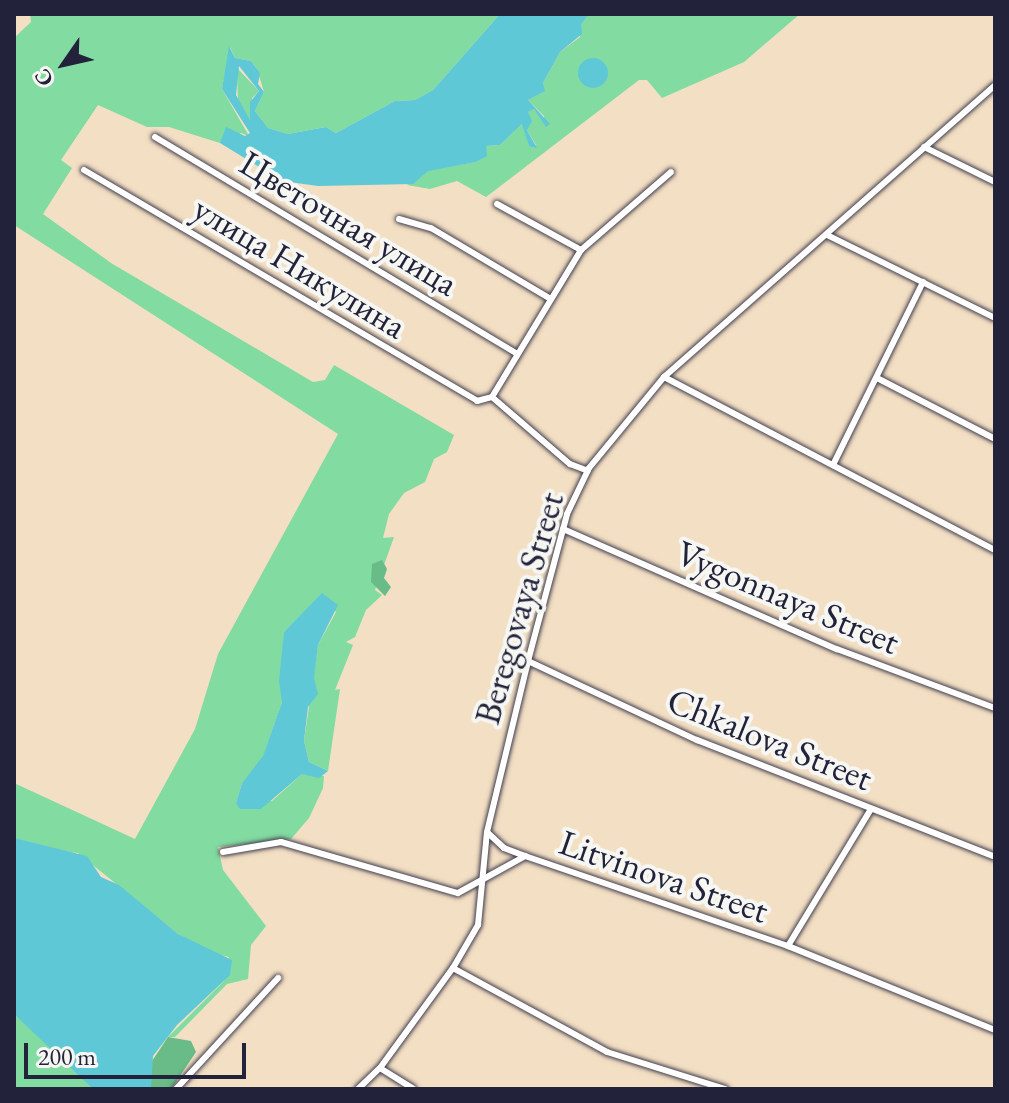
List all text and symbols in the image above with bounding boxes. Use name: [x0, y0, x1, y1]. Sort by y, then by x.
north arrow: [24, 24, 104, 104]
text: С: [27, 63, 60, 92]
street label: Цветочная улица: [232, 141, 466, 305]
street label: улица Никулина: [186, 186, 414, 348]
street label: Beregovaya Street: [465, 487, 573, 729]
street label: Vygonnaya Street: [670, 531, 906, 663]
street label: Chkalova Street: [661, 678, 879, 800]
street label: Litvinova Street: [554, 820, 774, 932]
scale bar: [28, 1027, 250, 1077]
text: 200 m: [38, 1041, 96, 1072]

